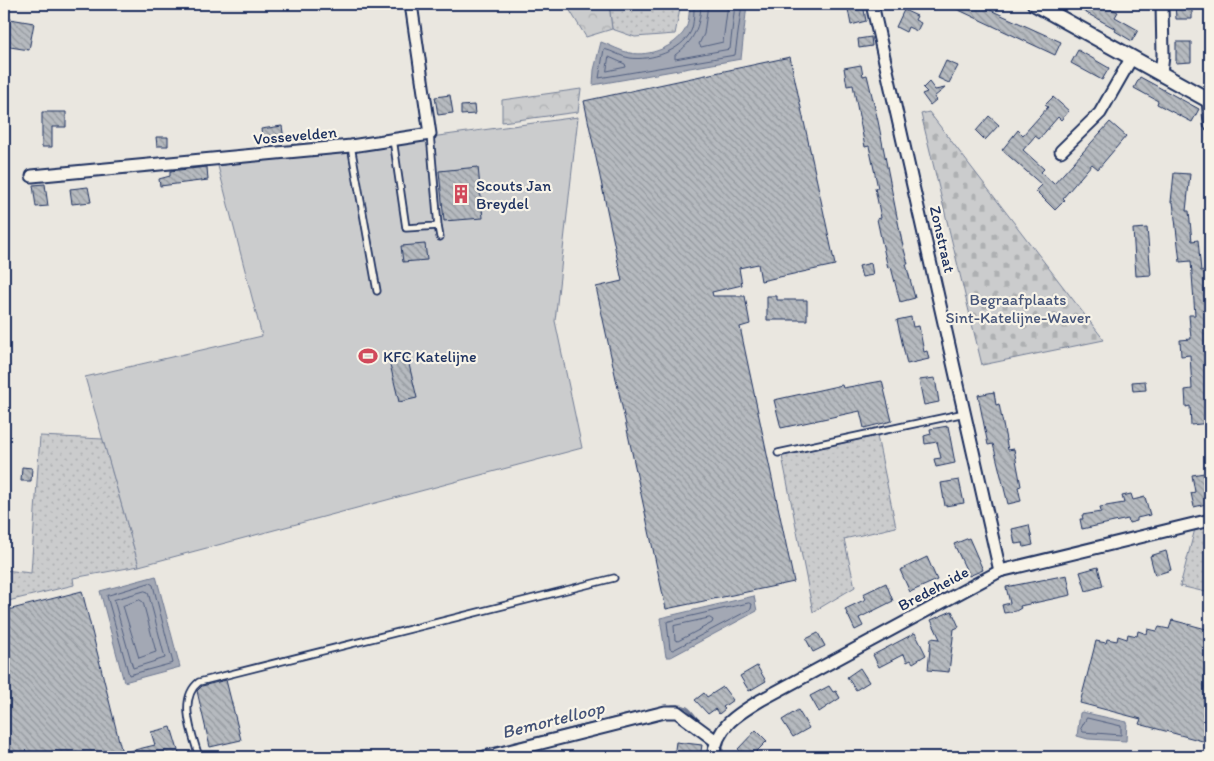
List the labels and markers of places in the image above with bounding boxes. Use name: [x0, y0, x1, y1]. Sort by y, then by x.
place label: Scouts Jan Breydel: [476, 176, 551, 213]
building icon: Scouts Jan Breydel: [450, 183, 472, 205]
sports icon: KFC Katelijne: [357, 345, 379, 367]
place label: KFC Katelijne: [383, 347, 477, 366]

